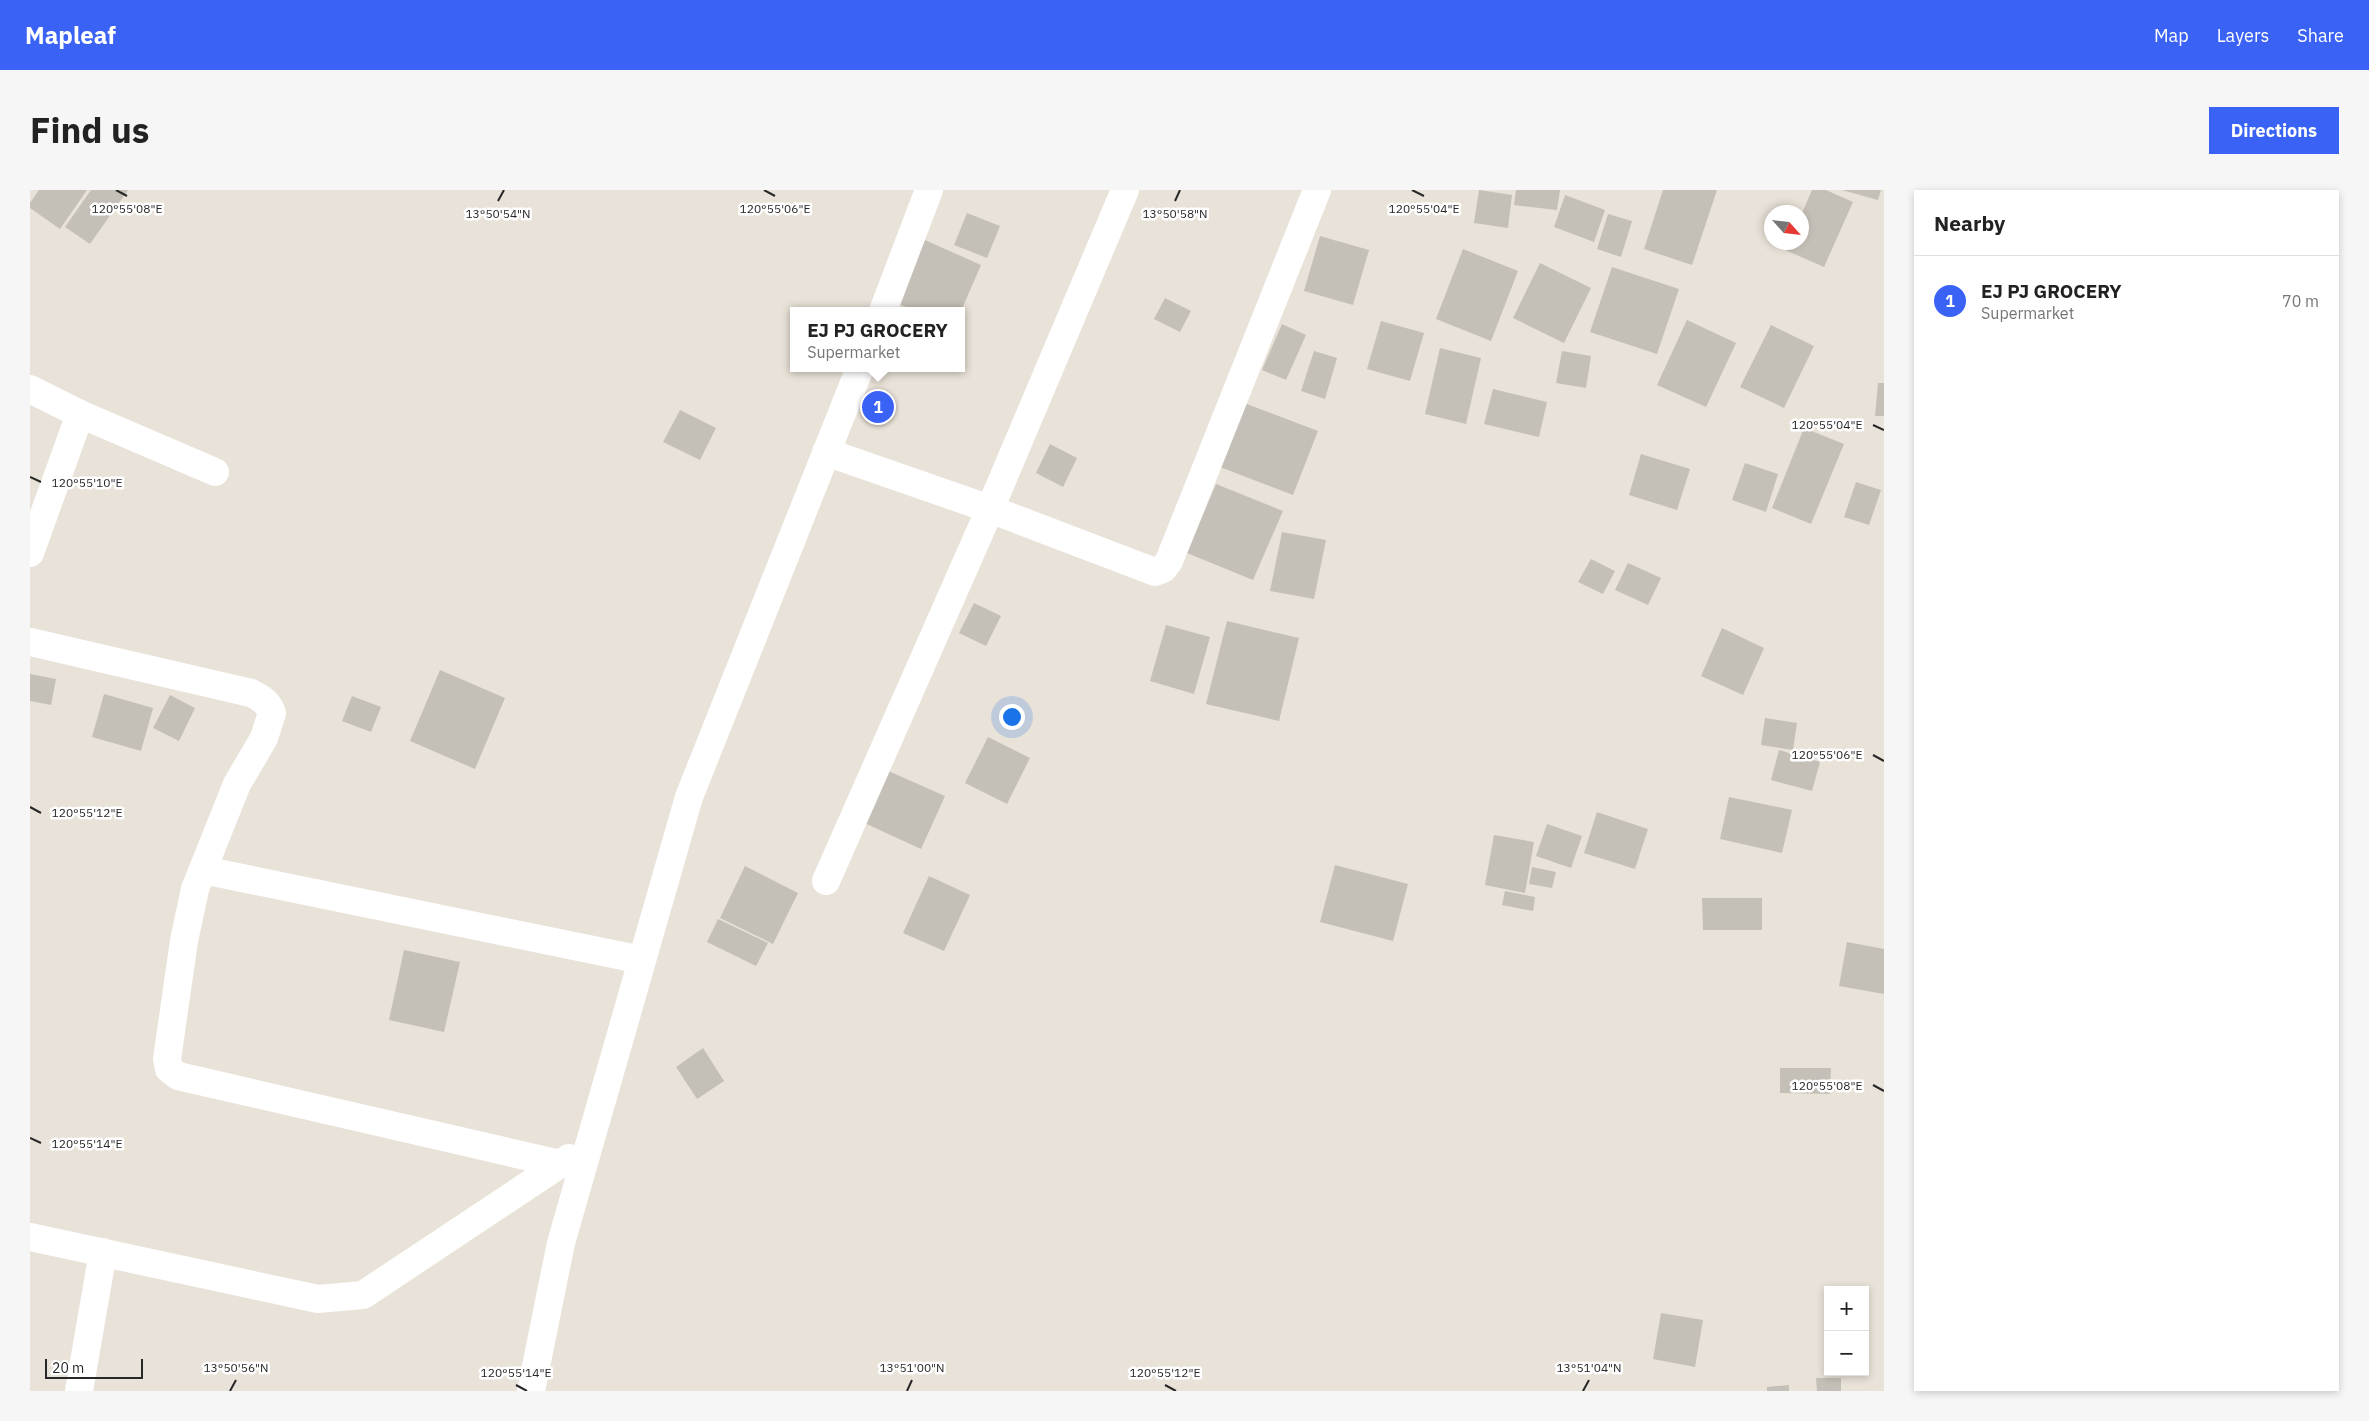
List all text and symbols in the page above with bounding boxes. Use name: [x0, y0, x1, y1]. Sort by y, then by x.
text: Mapleaf: [25, 19, 116, 51]
text: Map: [2154, 24, 2189, 47]
text: Layers: [2217, 24, 2269, 47]
text: Share: [2297, 24, 2344, 47]
text: Find us: [30, 107, 149, 153]
button: Directions: [2209, 107, 2339, 154]
text: 120°55'08"E: [92, 201, 162, 216]
text: 120°55'06"E: [740, 201, 810, 216]
text: 120°55'04"E: [1389, 201, 1459, 216]
north arrow: [1764, 205, 1809, 250]
text: 13°50'54"N: [465, 206, 531, 221]
text: 13°50'58"N: [1142, 206, 1208, 221]
text: Nearby: [1934, 209, 2005, 237]
text: EJ PJ GROCERY: [1981, 279, 2122, 303]
text: 1: [1945, 291, 1955, 311]
text: 70 m: [2282, 291, 2319, 311]
text: Supermarket: [1981, 303, 2074, 323]
popup: [790, 307, 965, 372]
text: EJ PJ GROCERY: [807, 318, 948, 342]
text: Supermarket: [807, 342, 900, 362]
pin: 1: [862, 388, 894, 426]
text: 120°55'04"E: [1792, 417, 1862, 432]
text: 120°55'10"E: [52, 475, 122, 490]
your location: [999, 704, 1025, 730]
text: 120°55'06"E: [1792, 747, 1862, 762]
text: 120°55'12"E: [52, 805, 122, 820]
text: 120°55'08"E: [1792, 1078, 1862, 1093]
text: 120°55'14"E: [52, 1136, 122, 1151]
map controls: [1824, 1286, 1869, 1376]
button: +: [1824, 1286, 1869, 1331]
button: −: [1824, 1331, 1869, 1376]
scale bar: [45, 1356, 142, 1379]
text: 20 m: [52, 1359, 84, 1377]
text: 13°50'56"N: [203, 1360, 269, 1375]
text: 13°51'00"N: [879, 1360, 945, 1375]
text: 13°51'04"N: [1556, 1360, 1622, 1375]
text: 120°55'14"E: [481, 1365, 551, 1380]
text: 120°55'12"E: [1130, 1365, 1200, 1380]

